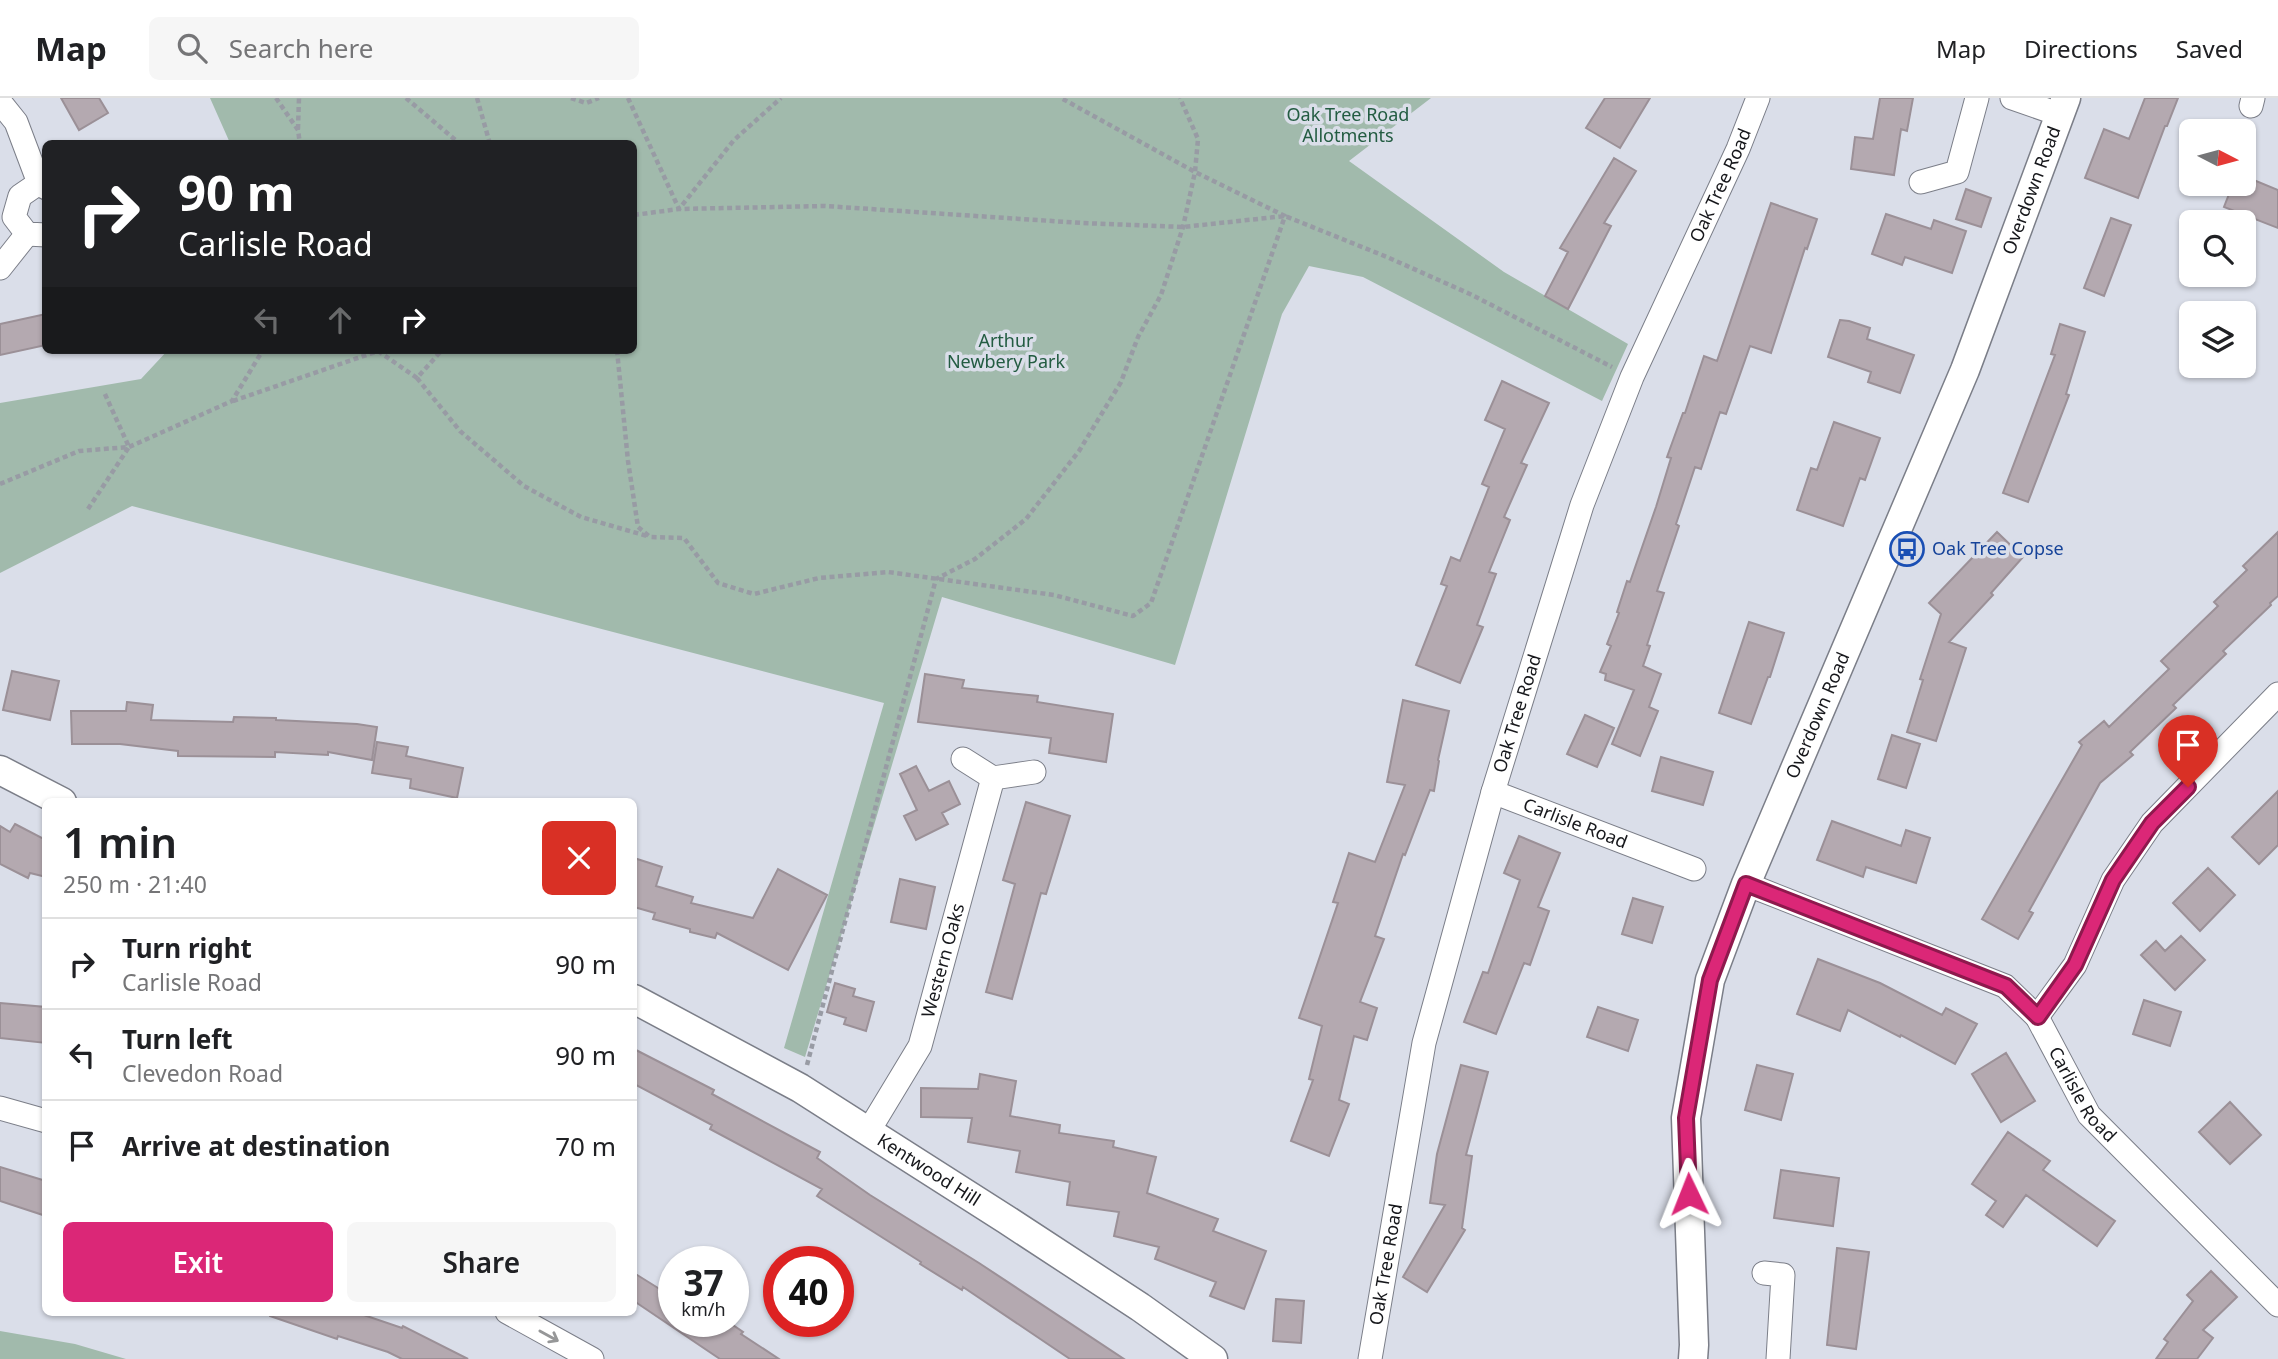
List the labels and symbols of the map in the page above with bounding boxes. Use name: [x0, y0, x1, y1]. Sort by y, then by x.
park label: Oak Tree Road Allotments: [1287, 102, 1409, 147]
north arrow: [2179, 119, 2256, 196]
street label: Overdown Road: [1996, 123, 2066, 258]
street label: Oak Tree Road: [1683, 124, 1756, 246]
park label: Arthur Newbery Park: [947, 328, 1065, 373]
bus stop icon: Oak Tree Copse: [1888, 530, 1926, 568]
place label: Oak Tree Copse: [1932, 536, 2064, 560]
street label: Overdown Road: [1779, 648, 1854, 782]
street label: Oak Tree Road: [1487, 651, 1546, 776]
pin: [2158, 715, 2218, 787]
street label: Carlisle Road: [1520, 792, 1631, 853]
street label: Western Oaks: [915, 901, 969, 1020]
street label: Carlisle Road: [2044, 1042, 2122, 1147]
street label: Kentwood Hill: [873, 1127, 985, 1211]
position arrow: [1652, 1157, 1726, 1231]
street label: Oak Tree Road: [1363, 1202, 1407, 1327]
speed limit sign: 40: [763, 1246, 854, 1337]
one-way arrow: [539, 1329, 559, 1343]

